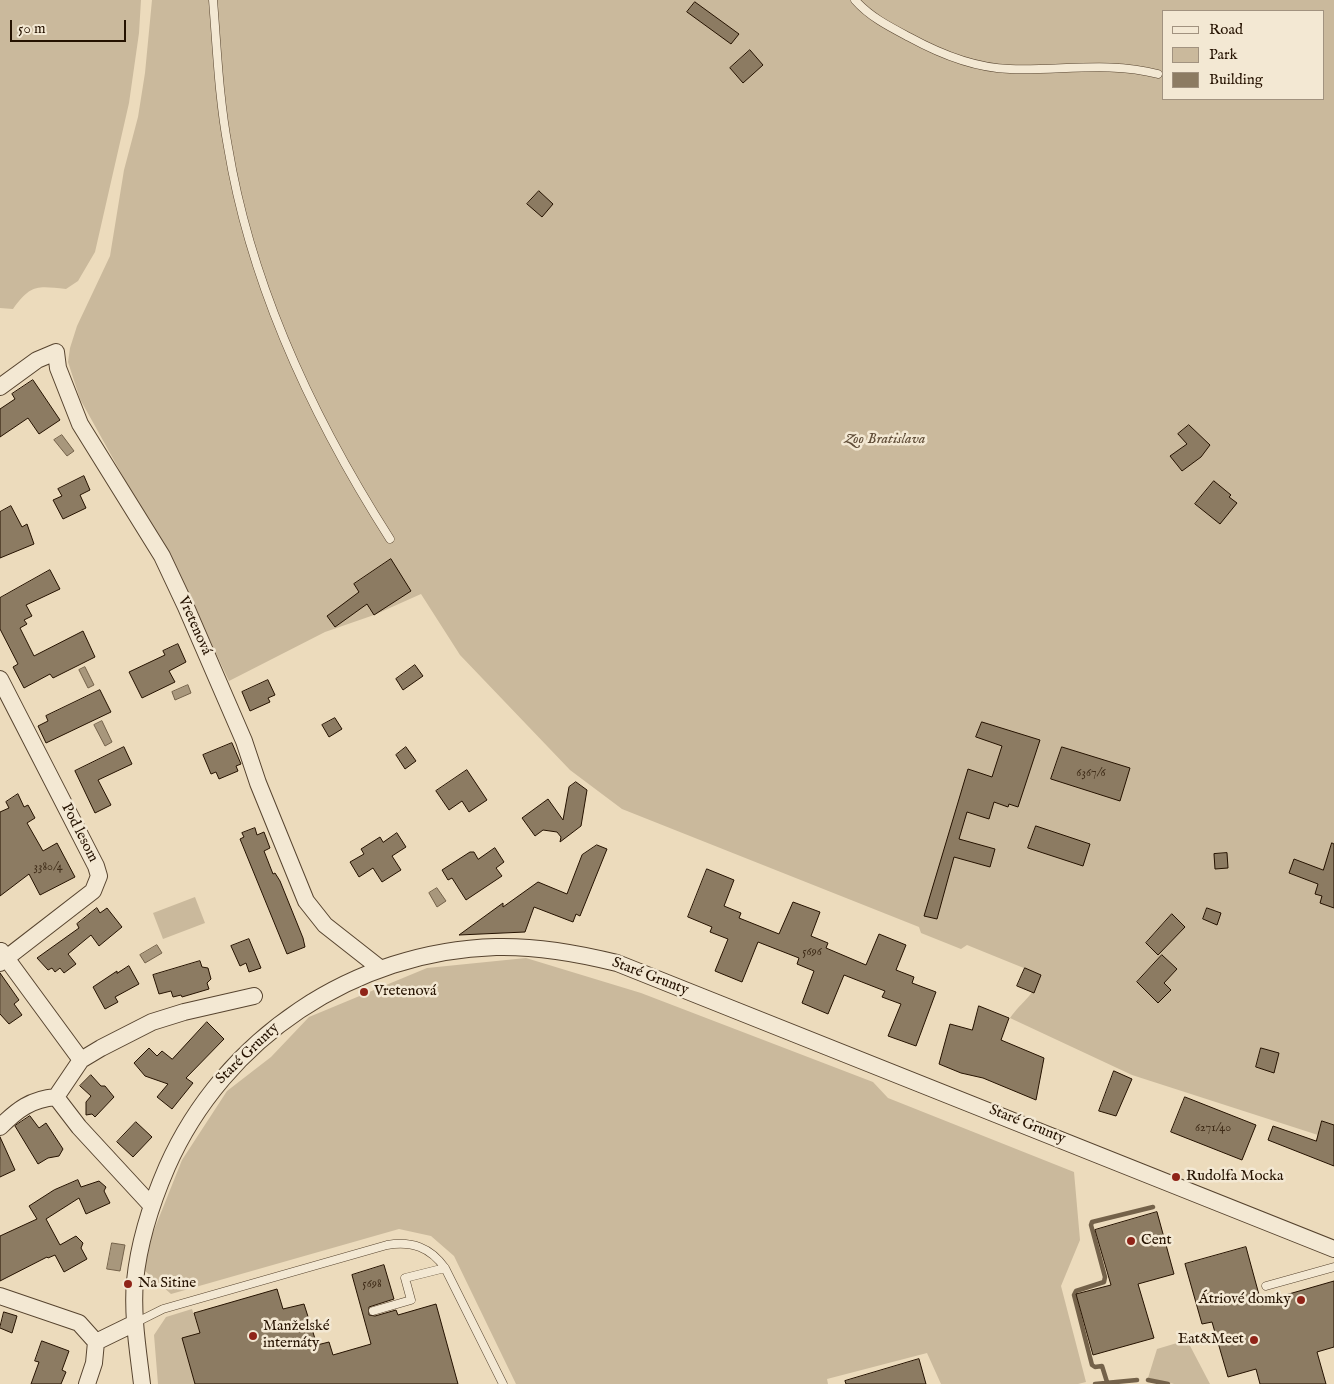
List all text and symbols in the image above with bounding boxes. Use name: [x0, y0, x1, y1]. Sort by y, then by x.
scale bar: [12, 10, 129, 42]
legend: [1162, 10, 1324, 100]
text: 50 m: [18, 19, 46, 38]
text: Road: [1209, 20, 1243, 39]
text: Park: [1209, 45, 1238, 64]
text: Building: [1209, 70, 1263, 89]
park label: Zoo Bratislava: [845, 431, 925, 449]
street label: Vretenová: [173, 594, 215, 658]
house number: 6367/6: [1076, 767, 1106, 781]
street label: Pod lesom: [57, 801, 101, 865]
house number: 3380/4: [33, 861, 63, 875]
house number: 5696: [802, 946, 822, 960]
street label: Staré Grunty: [609, 954, 691, 1000]
place label: Vretenová: [374, 983, 436, 1001]
marker: Vretenová: [358, 986, 370, 998]
street label: Staré Grunty: [213, 1020, 283, 1088]
street label: Staré Grunty: [986, 1102, 1068, 1148]
house number: 6271/40: [1195, 1122, 1231, 1136]
place label: Rudolfa Mocka: [1186, 1168, 1283, 1186]
marker: Rudolfa Mocka: [1170, 1171, 1182, 1183]
place label: Cent: [1141, 1232, 1172, 1250]
marker: Cent: [1125, 1235, 1137, 1247]
place label: Na Sitine: [138, 1275, 196, 1293]
marker: Na Sitine: [122, 1278, 134, 1290]
house number: 5698: [362, 1278, 382, 1292]
place label: Átriové domky: [1199, 1291, 1291, 1309]
marker: Átriové domky: [1295, 1294, 1307, 1306]
place label: Manželské internáty: [263, 1318, 330, 1353]
marker: Manželské internáty: [247, 1330, 259, 1342]
place label: Eat&Meet: [1178, 1331, 1244, 1349]
marker: Eat&Meet: [1248, 1334, 1260, 1346]

